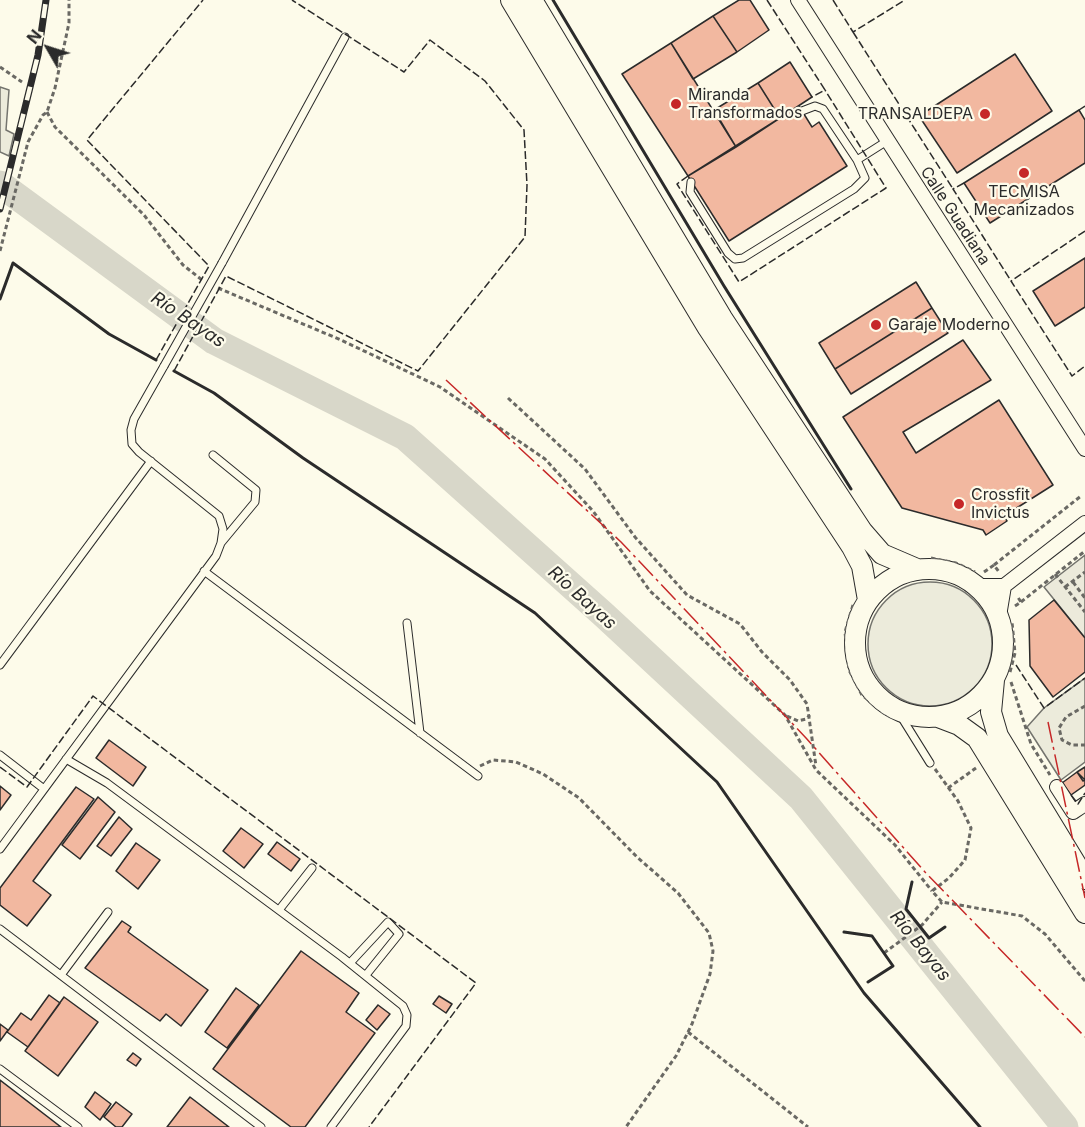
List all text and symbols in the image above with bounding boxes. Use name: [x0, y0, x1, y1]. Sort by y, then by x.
north arrow: [18, 18, 78, 78]
text: N: [22, 26, 46, 48]
place label: Miranda Transformados: [688, 85, 802, 123]
marker: Miranda Transformados: [669, 97, 683, 111]
place label: TRANSALDEPA: [858, 104, 973, 124]
marker: TRANSALDEPA: [978, 107, 992, 121]
street label: Calle Guadiana: [916, 163, 994, 269]
marker: TECMISA Mecanizados: [1017, 166, 1031, 180]
place label: TECMISA Mecanizados: [973, 182, 1075, 220]
water label: Río Bayas: [147, 287, 229, 353]
place label: Garaje Moderno: [888, 315, 1010, 335]
marker: Garaje Moderno: [869, 318, 883, 332]
place label: Crossfit Invictus: [971, 485, 1030, 523]
marker: Crossfit Invictus: [952, 497, 966, 511]
water label: Río Bayas: [543, 562, 621, 634]
water label: Río Bayas: [885, 906, 955, 986]

